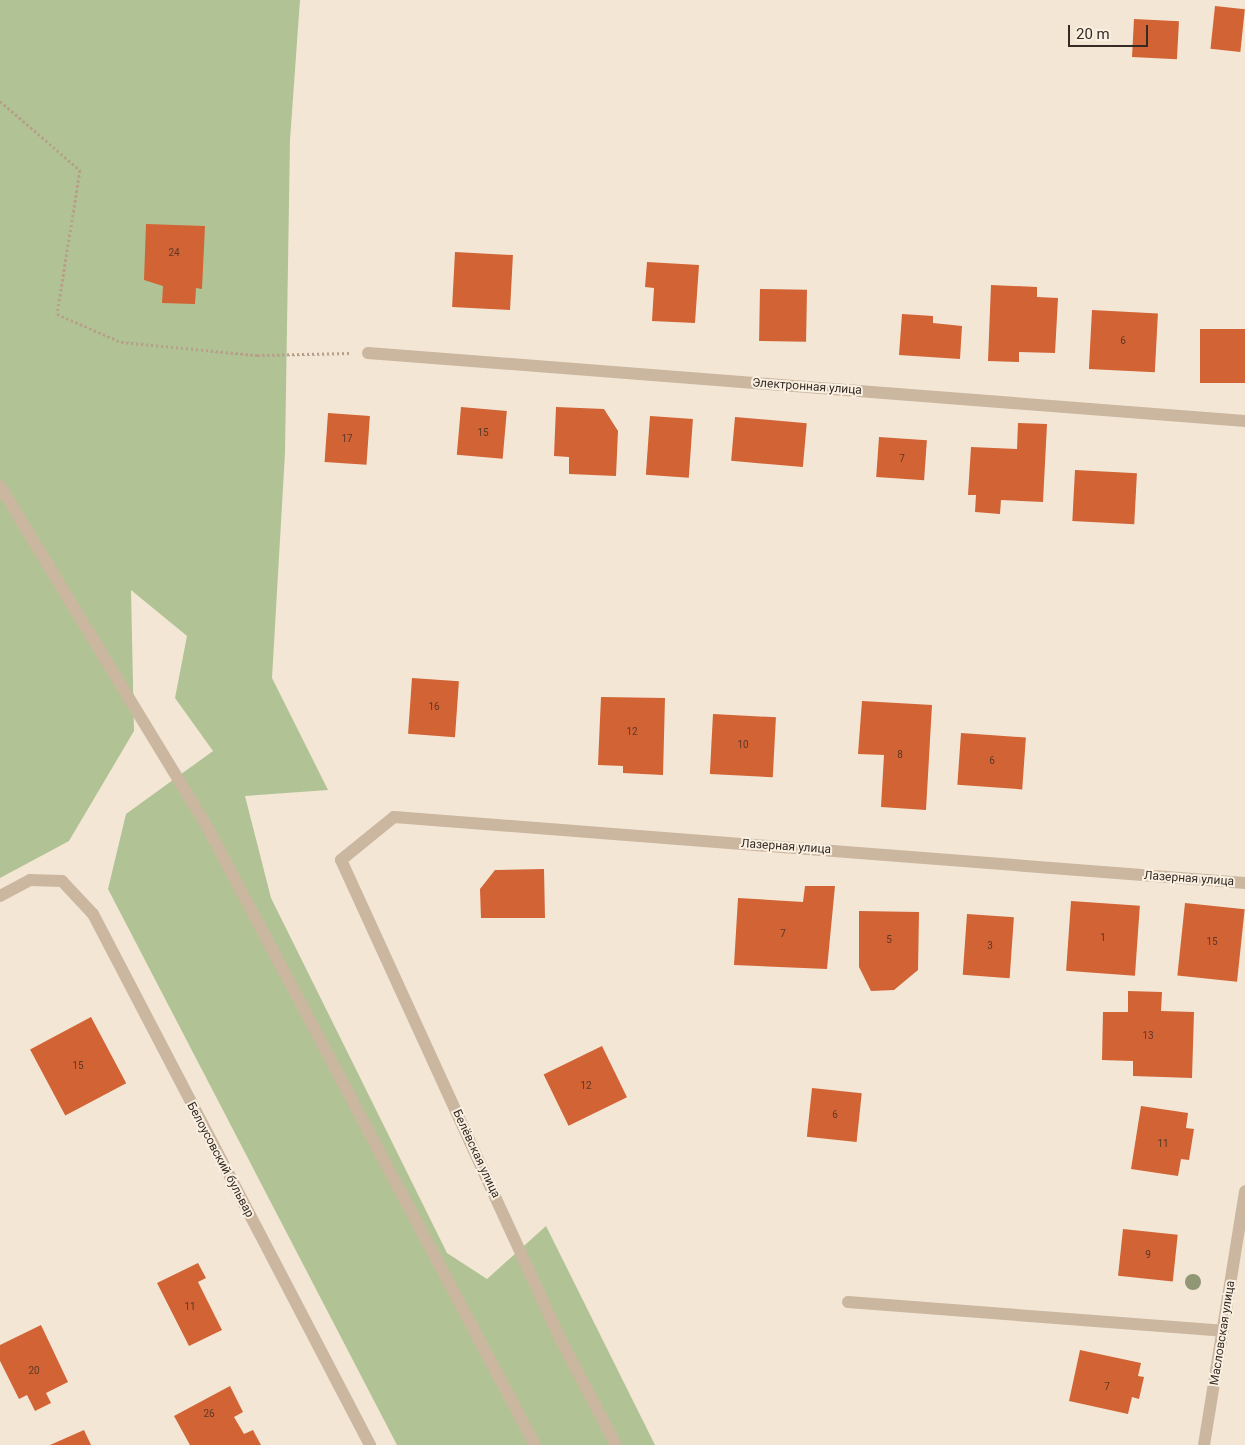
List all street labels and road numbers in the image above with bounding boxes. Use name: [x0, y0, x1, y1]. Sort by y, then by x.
street label: Электронная улица: [752, 376, 862, 398]
street label: Лазерная улица: [741, 837, 831, 857]
street label: Лазерная улица: [1144, 869, 1234, 889]
street label: Белоусовский бульвар: [183, 1100, 257, 1220]
street label: Белёвская улица: [449, 1108, 503, 1200]
street label: Масловская улица: [1208, 1280, 1238, 1386]

